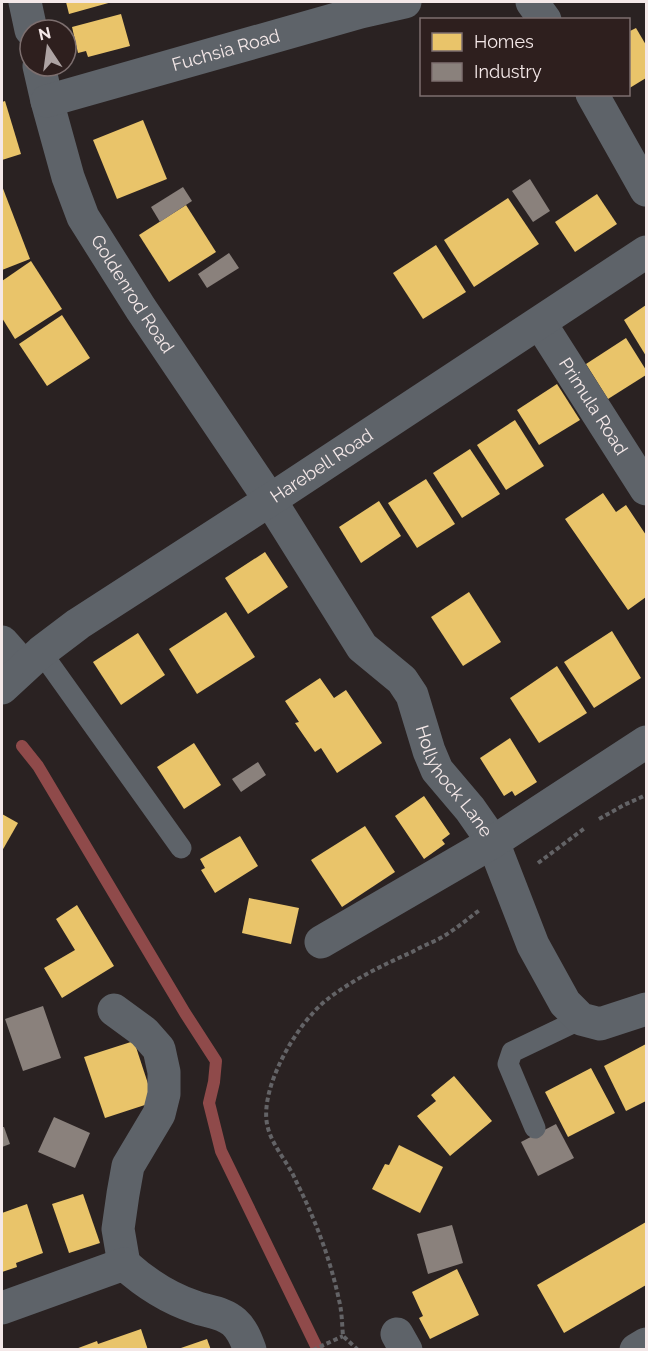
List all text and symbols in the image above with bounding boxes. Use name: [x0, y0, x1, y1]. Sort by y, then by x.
north arrow: [18, 18, 78, 78]
legend: [420, 18, 630, 96]
text: N: [37, 23, 53, 45]
street label: Fuchsia Road: [169, 25, 282, 75]
text: Homes: [474, 31, 534, 52]
text: Industry: [474, 61, 542, 82]
street label: Goldenrod Road: [87, 231, 179, 357]
street label: Primula Road: [555, 354, 632, 459]
street label: Harebell Road: [266, 424, 377, 507]
street label: Hollyhock Lane: [412, 723, 497, 841]

